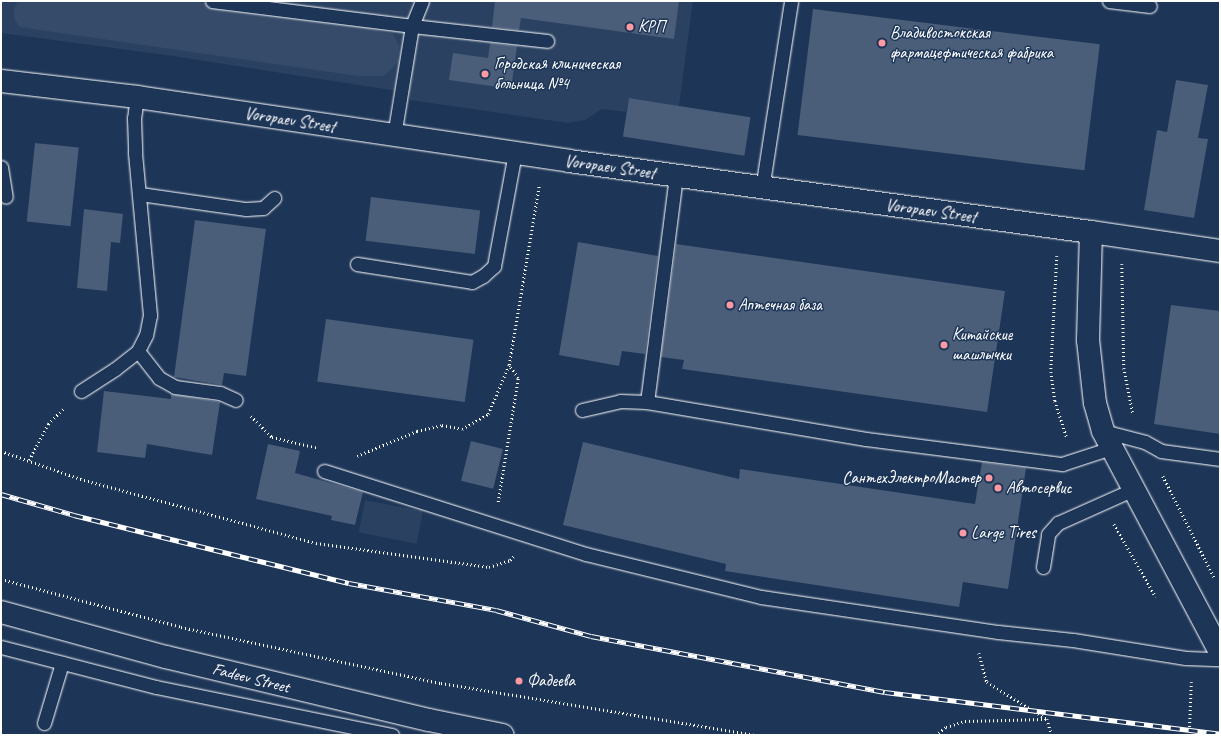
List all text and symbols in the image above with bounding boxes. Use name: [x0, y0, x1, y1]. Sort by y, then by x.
place label: КРП: [638, 17, 665, 37]
marker: КРП: [625, 22, 635, 32]
place label: Владивостокская фармацефтическая фабрика: [890, 23, 1055, 63]
marker: Владивостокская фармацефтическая фабрика: [877, 38, 887, 48]
place label: Городская клиническая больница №4: [494, 54, 619, 94]
marker: Городская клиническая больница №4: [479, 68, 491, 80]
street label: Voropaev Street: [243, 103, 337, 137]
street label: Voropaev Street: [563, 151, 657, 183]
street label: Voropaev Street: [884, 195, 978, 227]
place label: Аптечная база: [738, 295, 823, 315]
marker: Аптечная база: [725, 300, 735, 310]
place label: Китайские шашлычки: [952, 325, 1012, 365]
marker: Китайские шашлычки: [939, 340, 949, 350]
place label: СантехЭлектроМастер: [842, 468, 981, 488]
marker: СантехЭлектроМастер: [984, 473, 994, 483]
place label: Автосервис: [1006, 478, 1072, 498]
marker: Автосервис: [993, 483, 1003, 493]
place label: Large Tires: [971, 523, 1036, 543]
marker: Large Tires: [958, 528, 968, 538]
street label: Fadeev Street: [210, 659, 292, 697]
place label: Фадеева: [527, 671, 575, 691]
marker: Фадеева: [514, 676, 524, 686]

